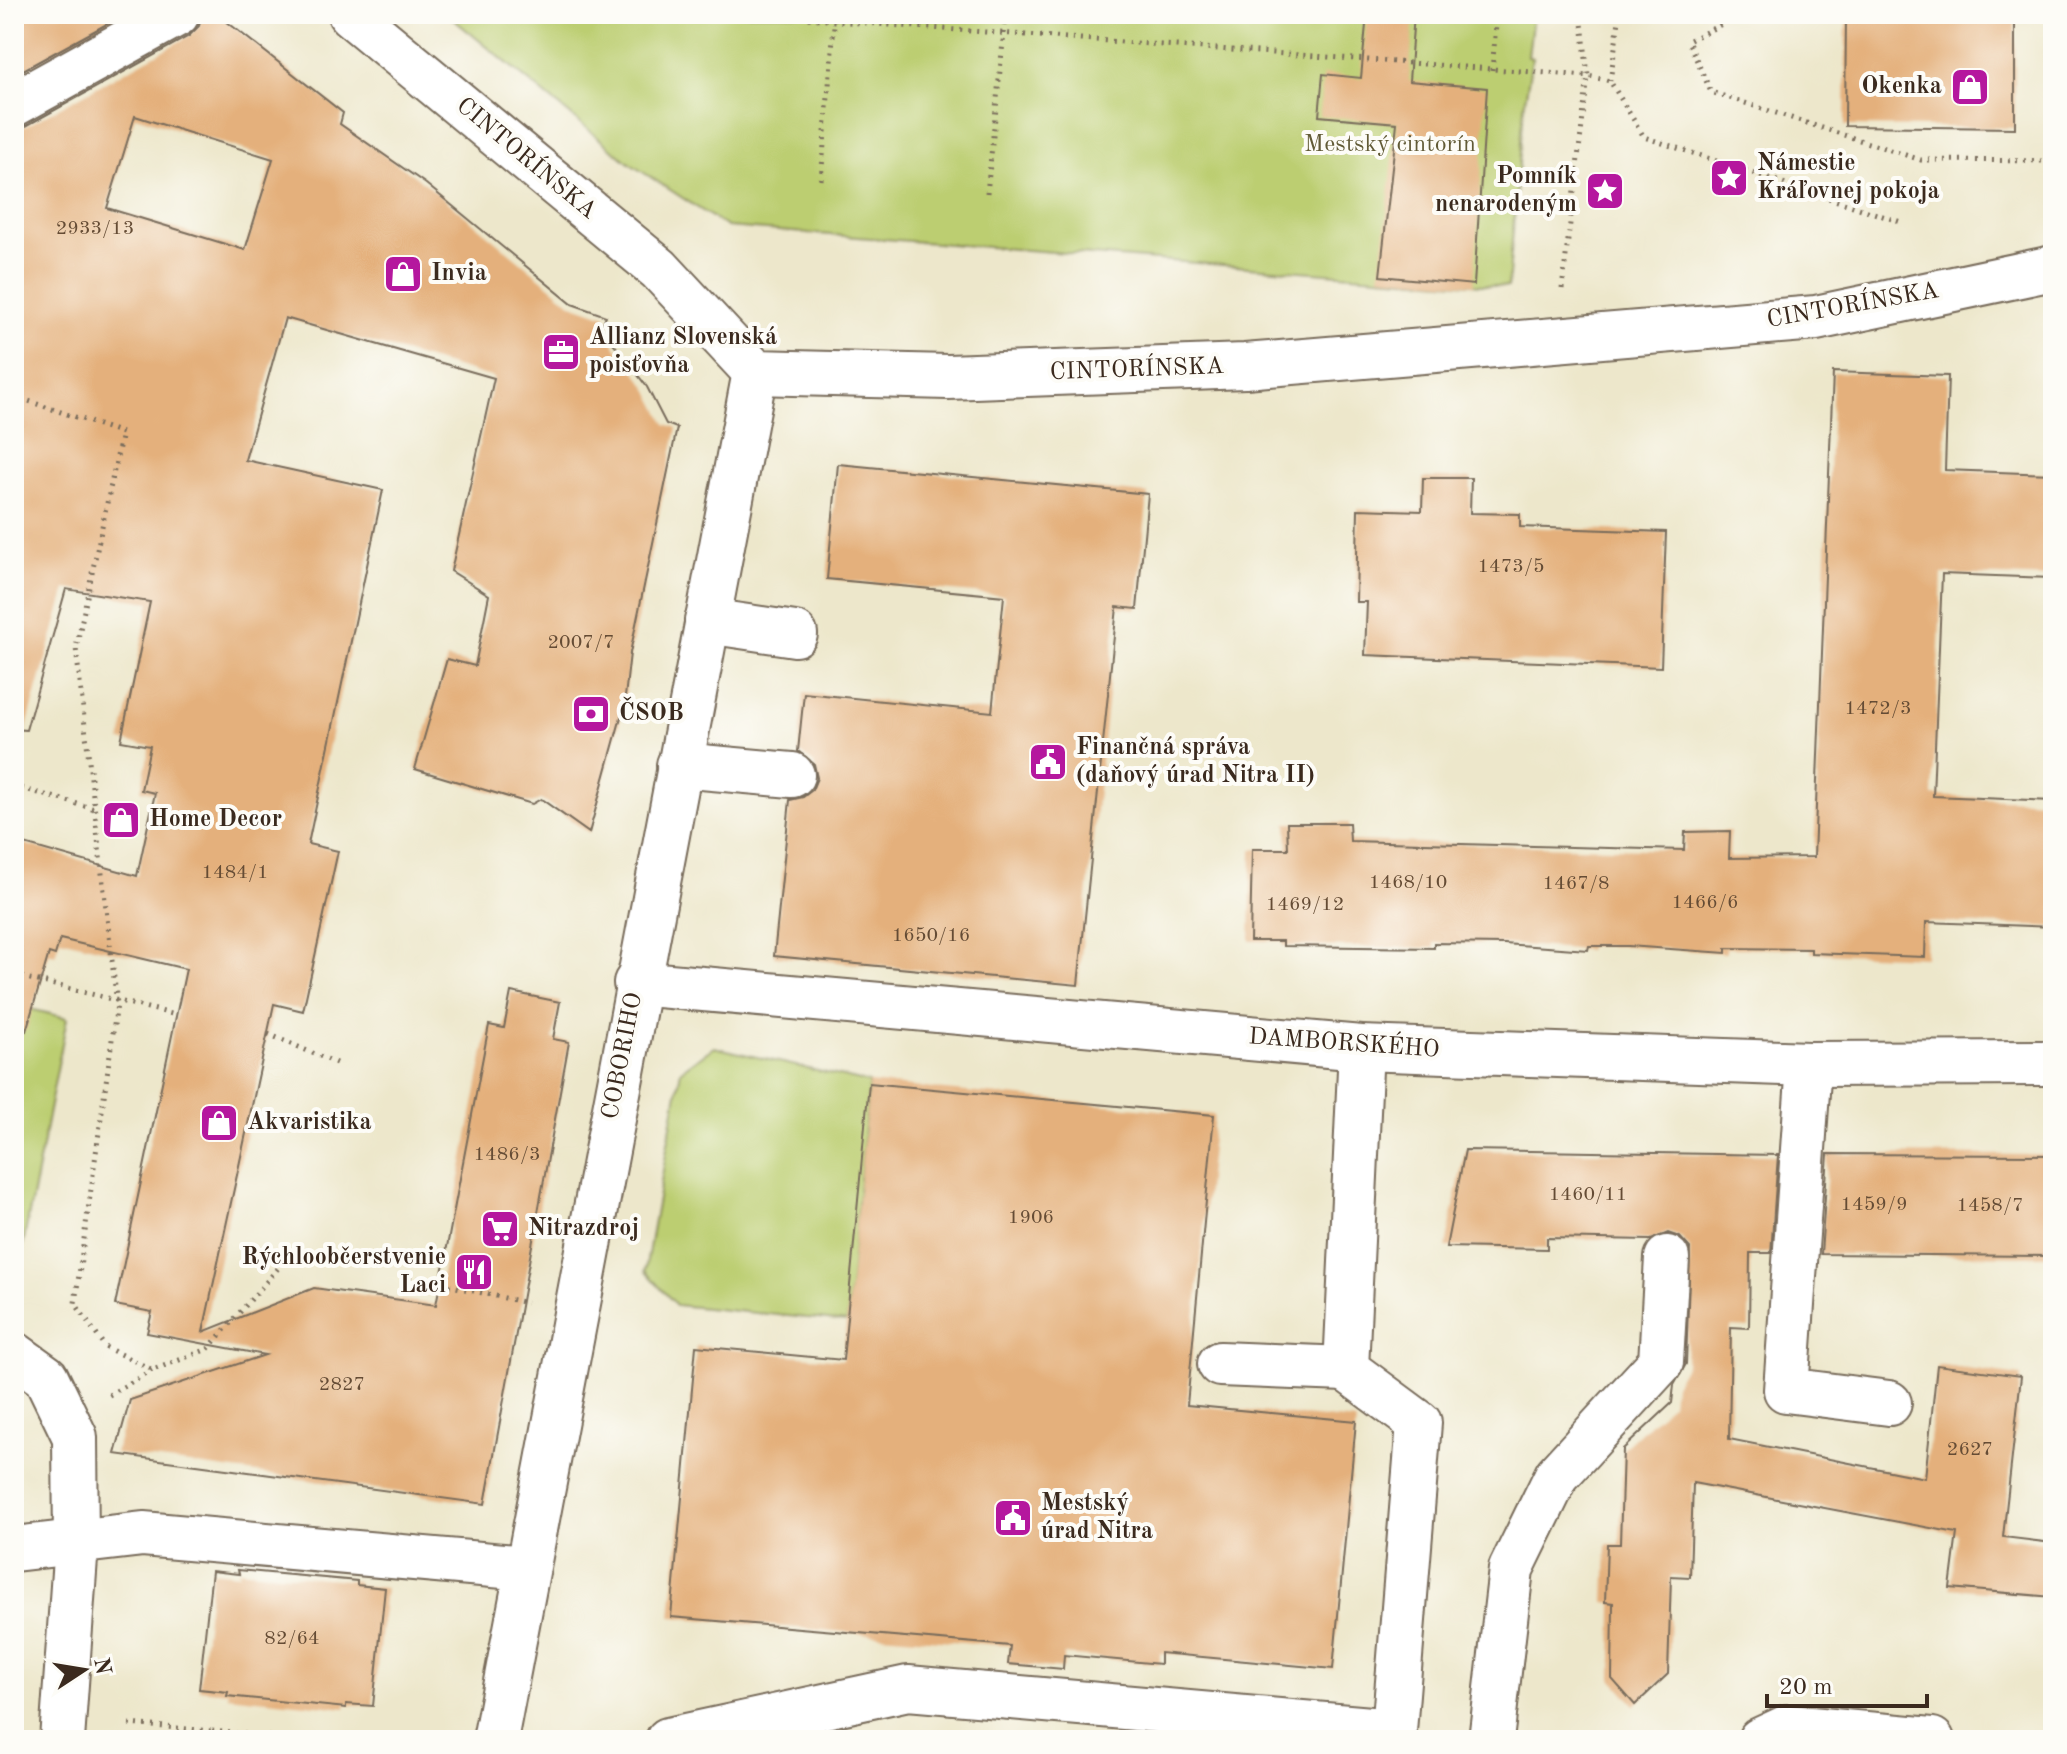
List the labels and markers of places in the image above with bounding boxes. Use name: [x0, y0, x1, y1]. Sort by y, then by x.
shop icon: Okenka: [1949, 66, 1991, 108]
place label: Okenka: [1861, 75, 1942, 99]
place label: Námestie Kráľovnej pokoja: [1757, 152, 1940, 204]
place icon: Námestie Kráľovnej pokoja: [1708, 157, 1750, 199]
place label: Pomník nenarodeným: [1435, 165, 1577, 217]
place icon: Pomník nenarodeným: [1584, 170, 1626, 212]
shop icon: Invia: [382, 253, 424, 295]
place label: Invia: [431, 262, 487, 286]
place label: Allianz Slovenská poisťovňa: [589, 326, 777, 378]
office icon: Allianz Slovenská poisťovňa: [540, 331, 582, 373]
bank icon: ČSOB: [570, 693, 612, 735]
place label: ČSOB: [619, 696, 684, 726]
place label: Finančná správa (daňový úrad Nitra II): [1076, 736, 1315, 788]
public building icon: Finančná správa (daňový úrad Nitra II): [1027, 741, 1069, 783]
shop icon: Home Decor: [100, 799, 142, 841]
place label: Home Decor: [149, 808, 282, 832]
shop icon: Akvaristika: [198, 1102, 240, 1144]
place label: Akvaristika: [247, 1111, 372, 1135]
supermarket icon: Nitrazdroj: [479, 1208, 521, 1250]
place label: Nitrazdroj: [528, 1217, 639, 1241]
place label: Rýchloobčerstvenie Laci: [242, 1246, 446, 1298]
restaurant icon: Rýchloobčerstvenie Laci: [453, 1251, 495, 1293]
place label: Mestský úrad Nitra: [1041, 1492, 1153, 1544]
public building icon: Mestský úrad Nitra: [992, 1497, 1034, 1539]

